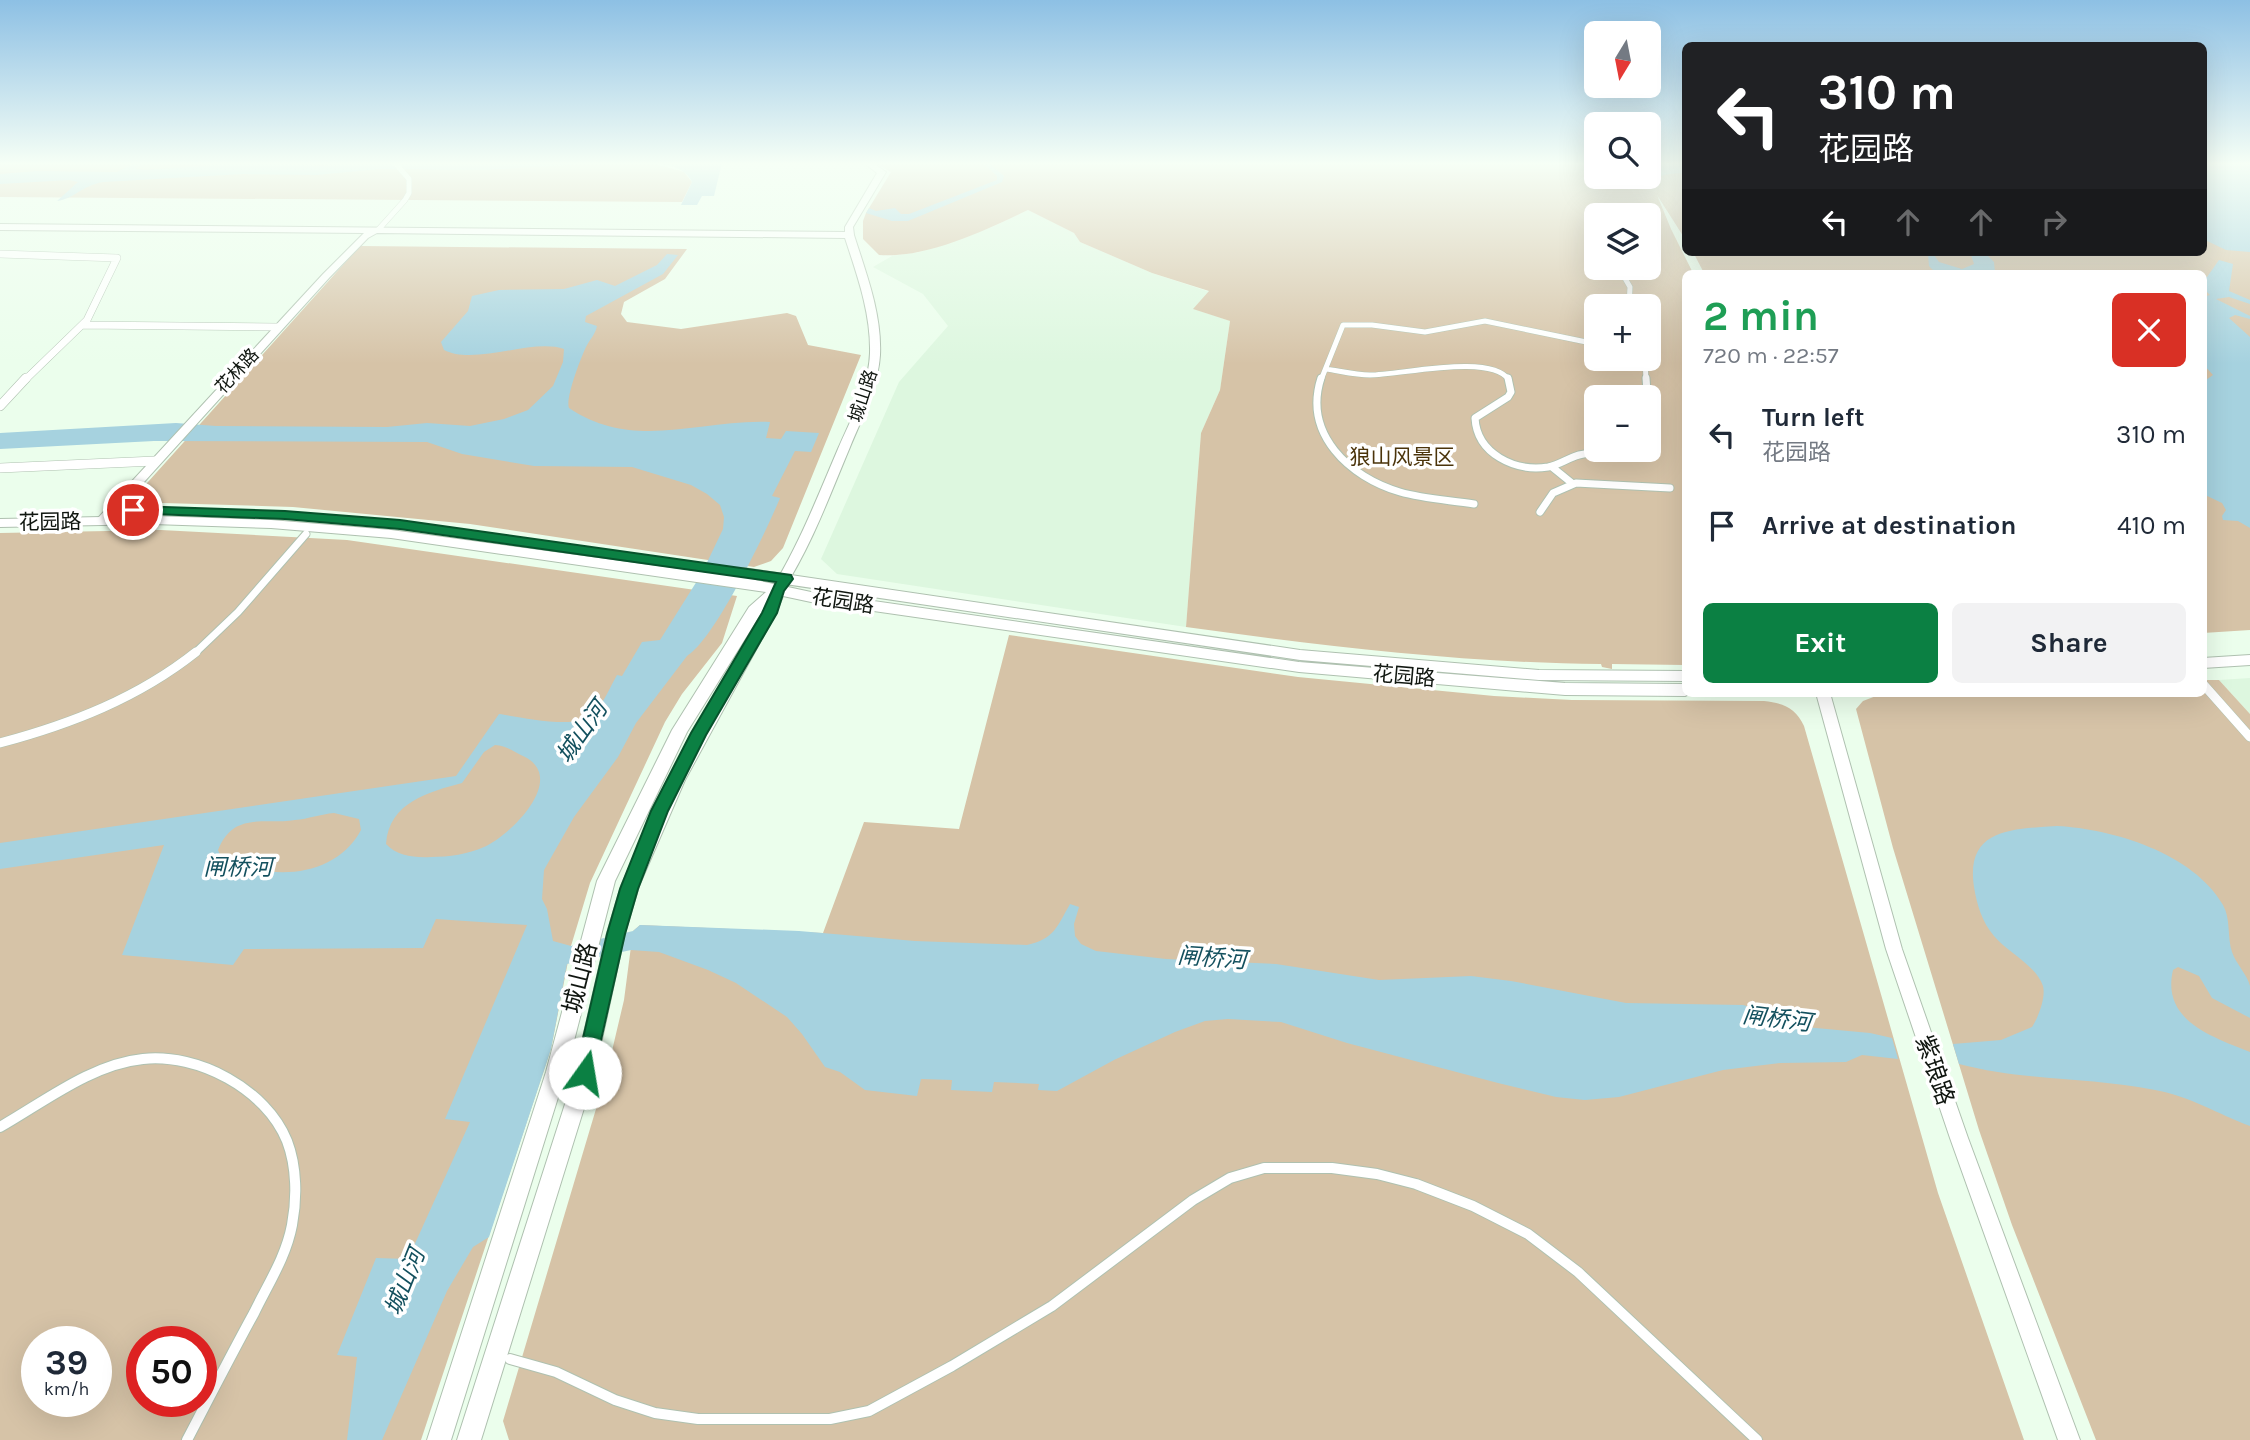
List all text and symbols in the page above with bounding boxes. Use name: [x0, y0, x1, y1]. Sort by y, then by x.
north arrow: [1584, 21, 1661, 98]
map controls: [1584, 21, 1661, 462]
text: 310 m: [1818, 64, 1956, 121]
icon: left: [1703, 70, 1794, 161]
button: search: [1584, 112, 1661, 189]
text: 花园路: [1818, 131, 1914, 168]
button: layers: [1584, 203, 1661, 280]
icon: left: [1816, 203, 1854, 241]
icon: ahead: [1889, 203, 1927, 241]
icon: ahead: [1962, 203, 2000, 241]
icon: right: [2035, 203, 2073, 241]
text: 2 min: [1703, 291, 1819, 341]
button: close: [2112, 293, 2186, 367]
button: +: [1584, 294, 1661, 371]
text: 720 m · 22:57: [1703, 342, 1839, 369]
street label: 花林路: [211, 344, 263, 398]
street label: 城山路: [844, 367, 882, 425]
button: −: [1584, 385, 1661, 462]
text: Turn left: [1762, 402, 1864, 433]
icon: left: [1703, 416, 1741, 454]
text: 310 m: [2116, 419, 2186, 450]
text: 花园路: [1762, 439, 1831, 466]
park label: 狼山风景区: [1350, 445, 1455, 469]
pin: [103, 480, 163, 540]
icon: arrive: [114, 491, 152, 529]
icon: arrive: [1703, 507, 1741, 545]
street label: 花园路: [18, 509, 82, 535]
text: Arrive at destination: [1762, 510, 2016, 541]
text: 410 m: [2117, 510, 2186, 541]
street label: 花园路: [810, 584, 876, 618]
button: Exit: [1703, 603, 1938, 683]
button: Share: [1952, 603, 2186, 683]
street label: 花园路: [1372, 661, 1436, 691]
water label: 城山河: [551, 693, 615, 768]
water label: 闸桥河: [204, 854, 277, 881]
street label: 城山路: [558, 940, 602, 1016]
water label: 闸桥河: [1177, 942, 1251, 974]
water label: 闸桥河: [1741, 1001, 1817, 1037]
street label: 紫琅路: [1910, 1031, 1960, 1109]
position arrow: [548, 1036, 622, 1110]
water label: 城山河: [380, 1241, 432, 1319]
speed limit sign: 50: [126, 1326, 217, 1417]
text: 39: [45, 1342, 88, 1383]
text: km/h: [44, 1378, 89, 1400]

